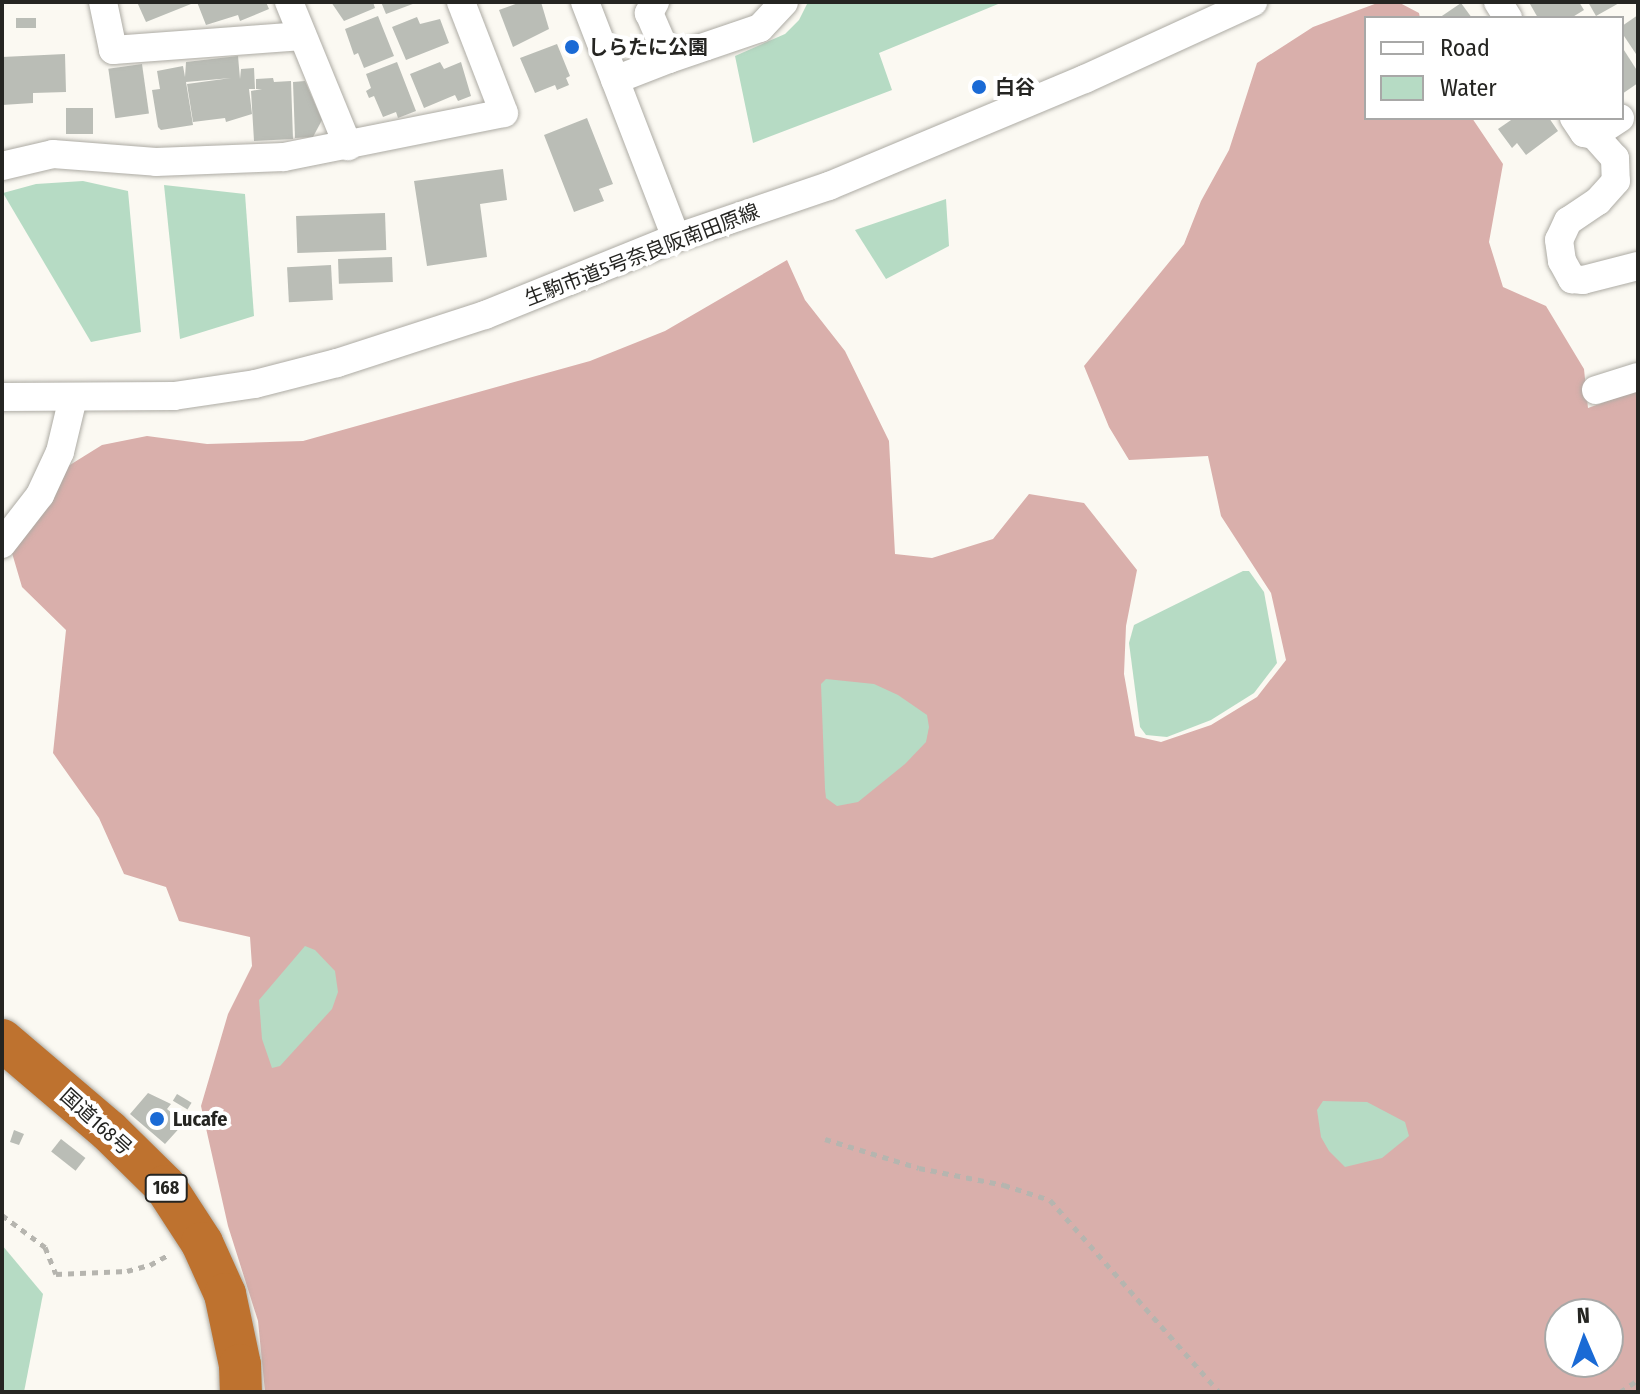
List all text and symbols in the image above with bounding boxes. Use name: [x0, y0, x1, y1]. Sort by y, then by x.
legend: [1364, 16, 1624, 120]
text: Road: [1440, 34, 1490, 62]
place label: しらたに公園: [588, 35, 708, 59]
marker: しらたに公園: [563, 38, 581, 56]
text: Water: [1440, 74, 1497, 102]
place label: 白谷: [995, 75, 1035, 99]
marker: 白谷: [970, 78, 988, 96]
street label: 生駒市道5号奈良阪南田原線: [521, 199, 763, 311]
street label: 国道168号: [55, 1084, 137, 1160]
place label: Lucafe: [173, 1107, 227, 1131]
marker: Lucafe: [148, 1110, 166, 1128]
road number: 168: [144, 1174, 188, 1202]
north arrow: [1544, 1298, 1624, 1378]
text: N: [1576, 1302, 1590, 1329]

